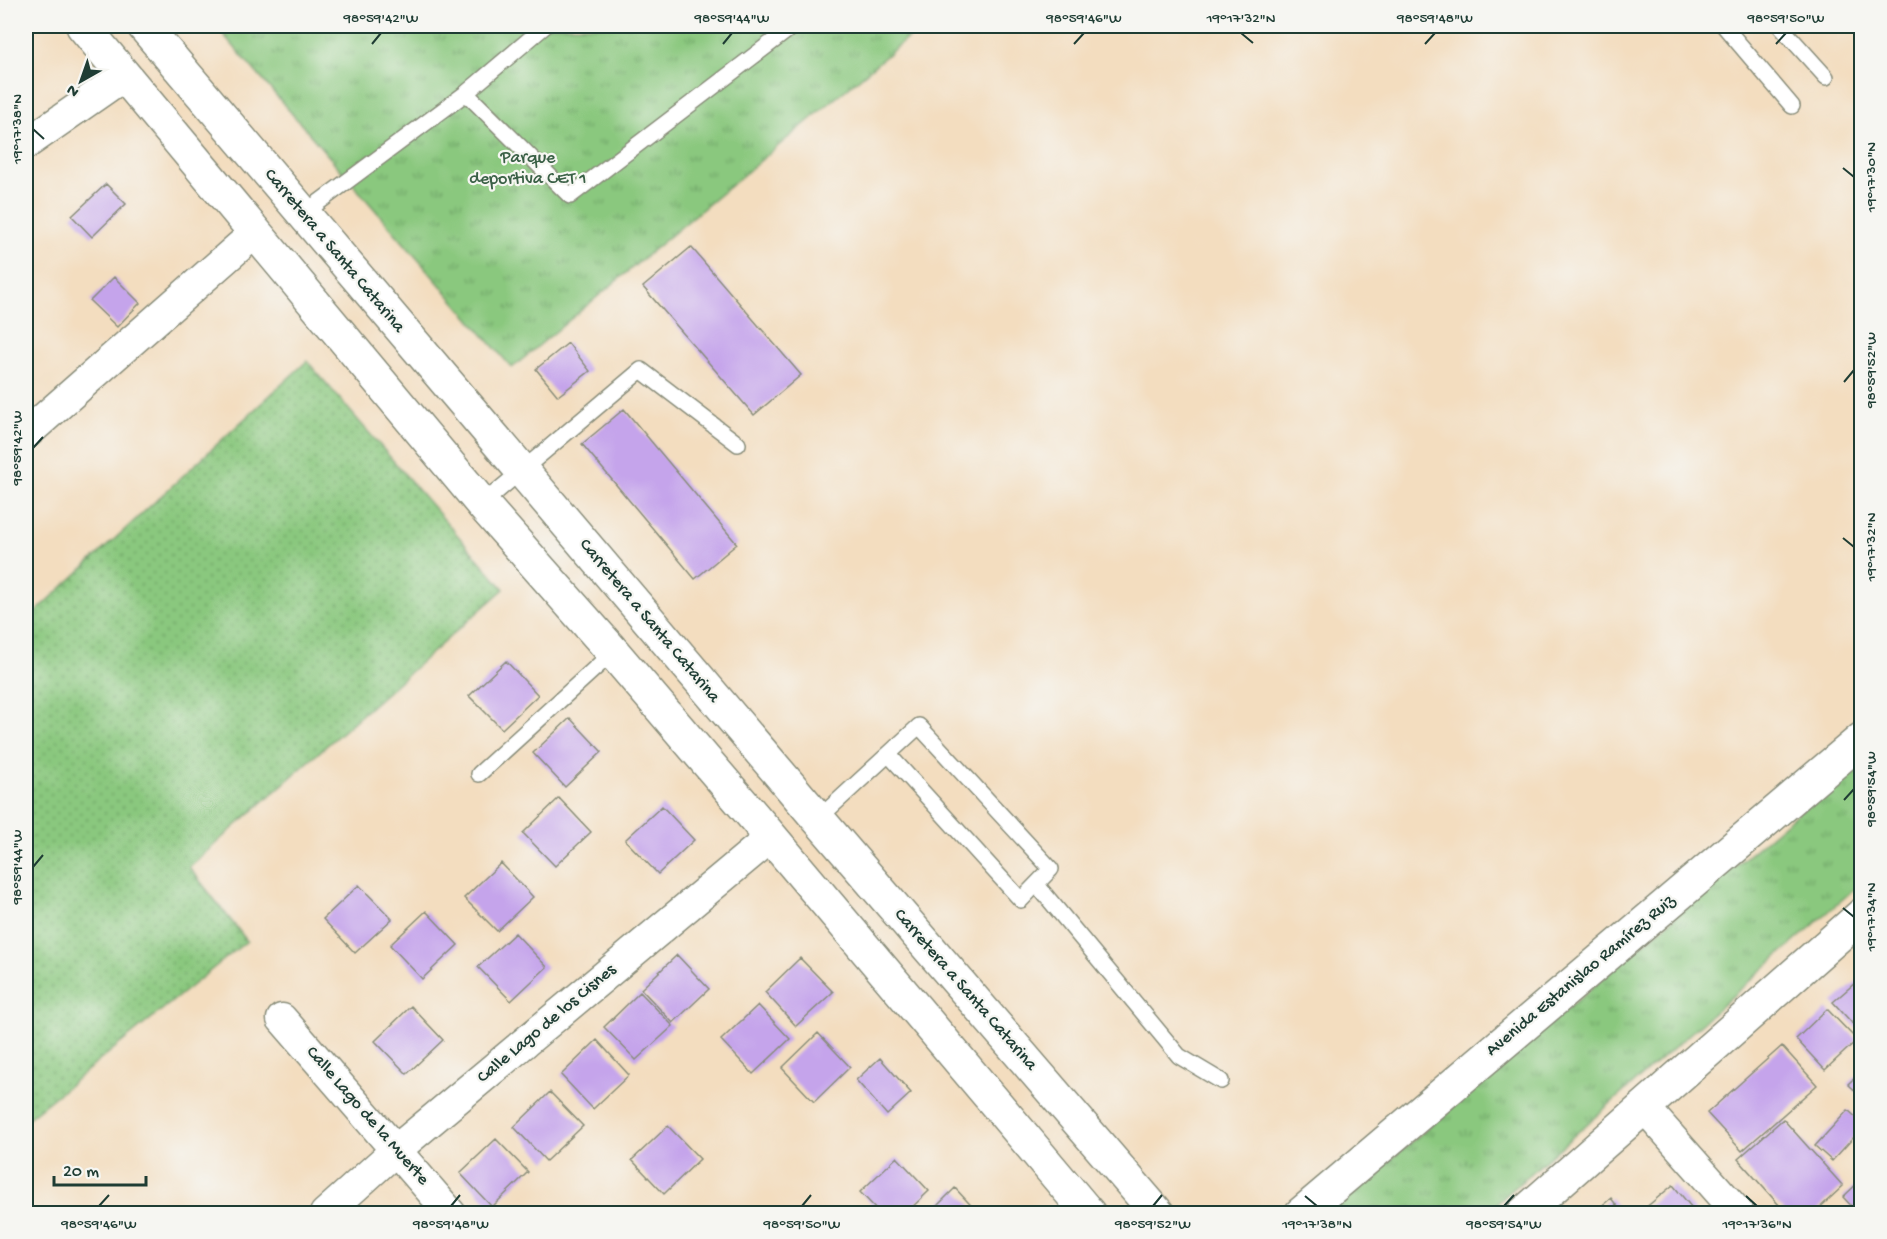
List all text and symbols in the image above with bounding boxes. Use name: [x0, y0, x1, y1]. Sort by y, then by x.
text: 98°59'42"W: [342, 10, 419, 28]
text: 98°59'44"W: [694, 10, 770, 28]
text: 98°59'46"W: [1045, 10, 1122, 28]
text: 19°17'32"N: [1205, 10, 1276, 28]
text: 98°59'48"W: [1396, 10, 1473, 28]
text: 98°59'50"W: [1746, 10, 1825, 28]
north arrow: [51, 51, 111, 111]
text: N: [63, 79, 84, 100]
text: 19°17'38"N: [9, 94, 27, 165]
text: 19°17'30"N: [1863, 142, 1881, 213]
park label: Parque deportiva CET 1: [469, 148, 587, 190]
street label: Carretera a Santa Catarina: [259, 165, 409, 338]
text: 98°59'52"W: [1863, 332, 1881, 409]
text: 98°59'42"W: [9, 410, 27, 487]
text: 19°17'32"N: [1863, 512, 1881, 583]
street label: Carretera a Santa Catarina: [574, 535, 724, 708]
text: 98°59'54"W: [1863, 751, 1881, 828]
text: 98°59'44"W: [9, 829, 27, 905]
text: 19°17'34"N: [1863, 882, 1881, 952]
street label: Avenida Estanislao Ramírez Ruiz: [1482, 890, 1681, 1061]
street label: Carretera a Santa Catarina: [889, 905, 1042, 1076]
street label: Calle Lago de los Cisnes: [473, 959, 622, 1088]
street label: Calle Lago de la Muerte: [301, 1042, 434, 1190]
scale bar: [54, 1149, 146, 1187]
text: 20 m: [63, 1162, 99, 1183]
text: 98°59'46"W: [60, 1216, 137, 1234]
text: 98°59'48"W: [412, 1216, 489, 1234]
text: 98°59'50"W: [762, 1216, 841, 1234]
text: 98°59'52"W: [1114, 1216, 1191, 1234]
text: 19°17'38"N: [1281, 1216, 1352, 1234]
text: 98°59'54"W: [1465, 1216, 1542, 1234]
text: 19°17'36"N: [1721, 1216, 1792, 1234]

